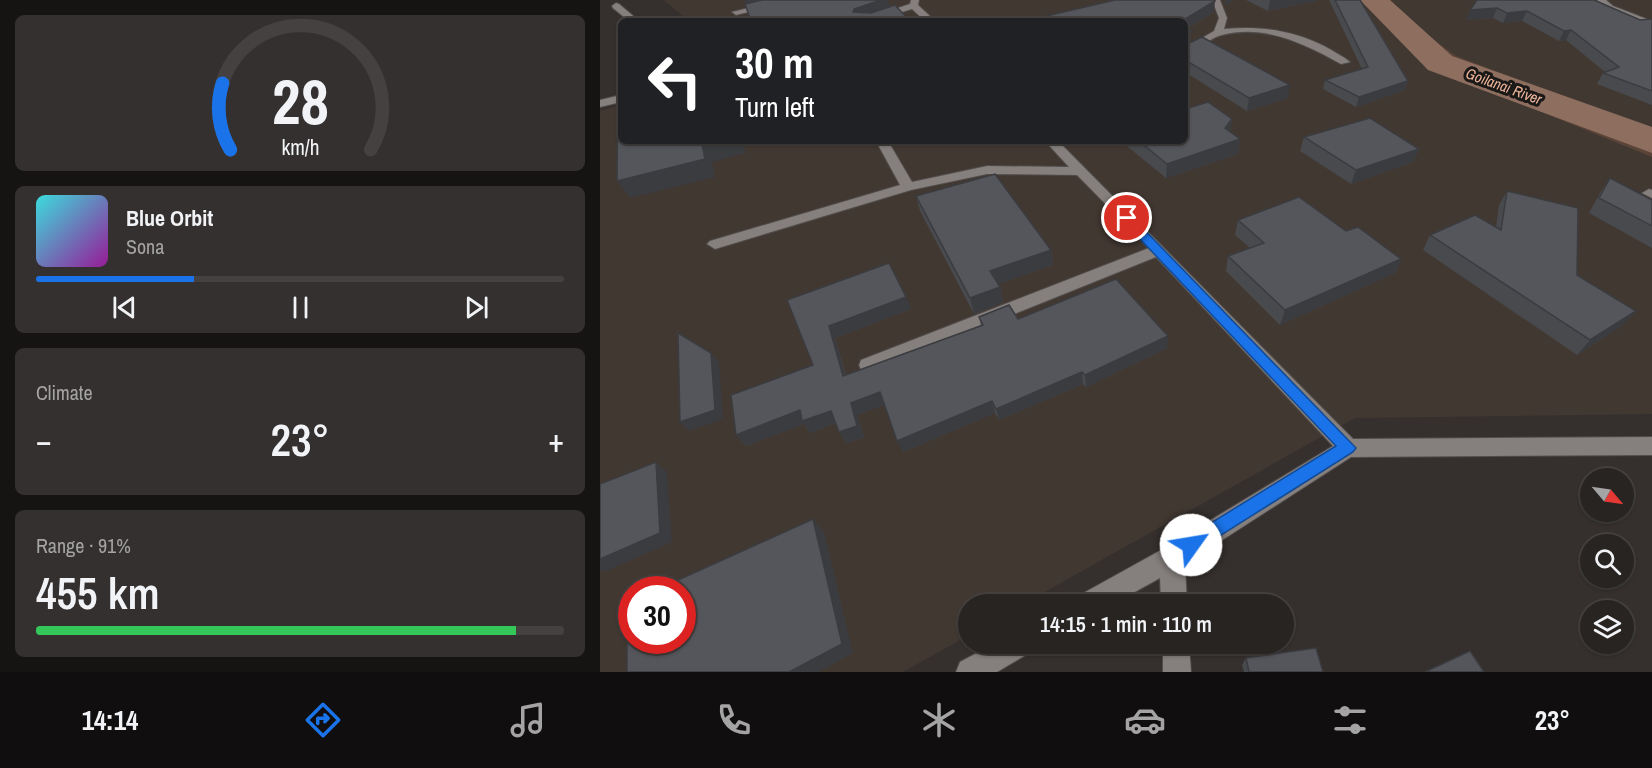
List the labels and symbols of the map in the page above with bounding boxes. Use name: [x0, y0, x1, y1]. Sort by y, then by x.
water label: Goilanai River: [1463, 63, 1546, 110]
pin: [1101, 192, 1152, 243]
north arrow: [1580, 468, 1634, 522]
position arrow: [1159, 513, 1223, 577]
speed limit sign: 30: [618, 576, 696, 654]

